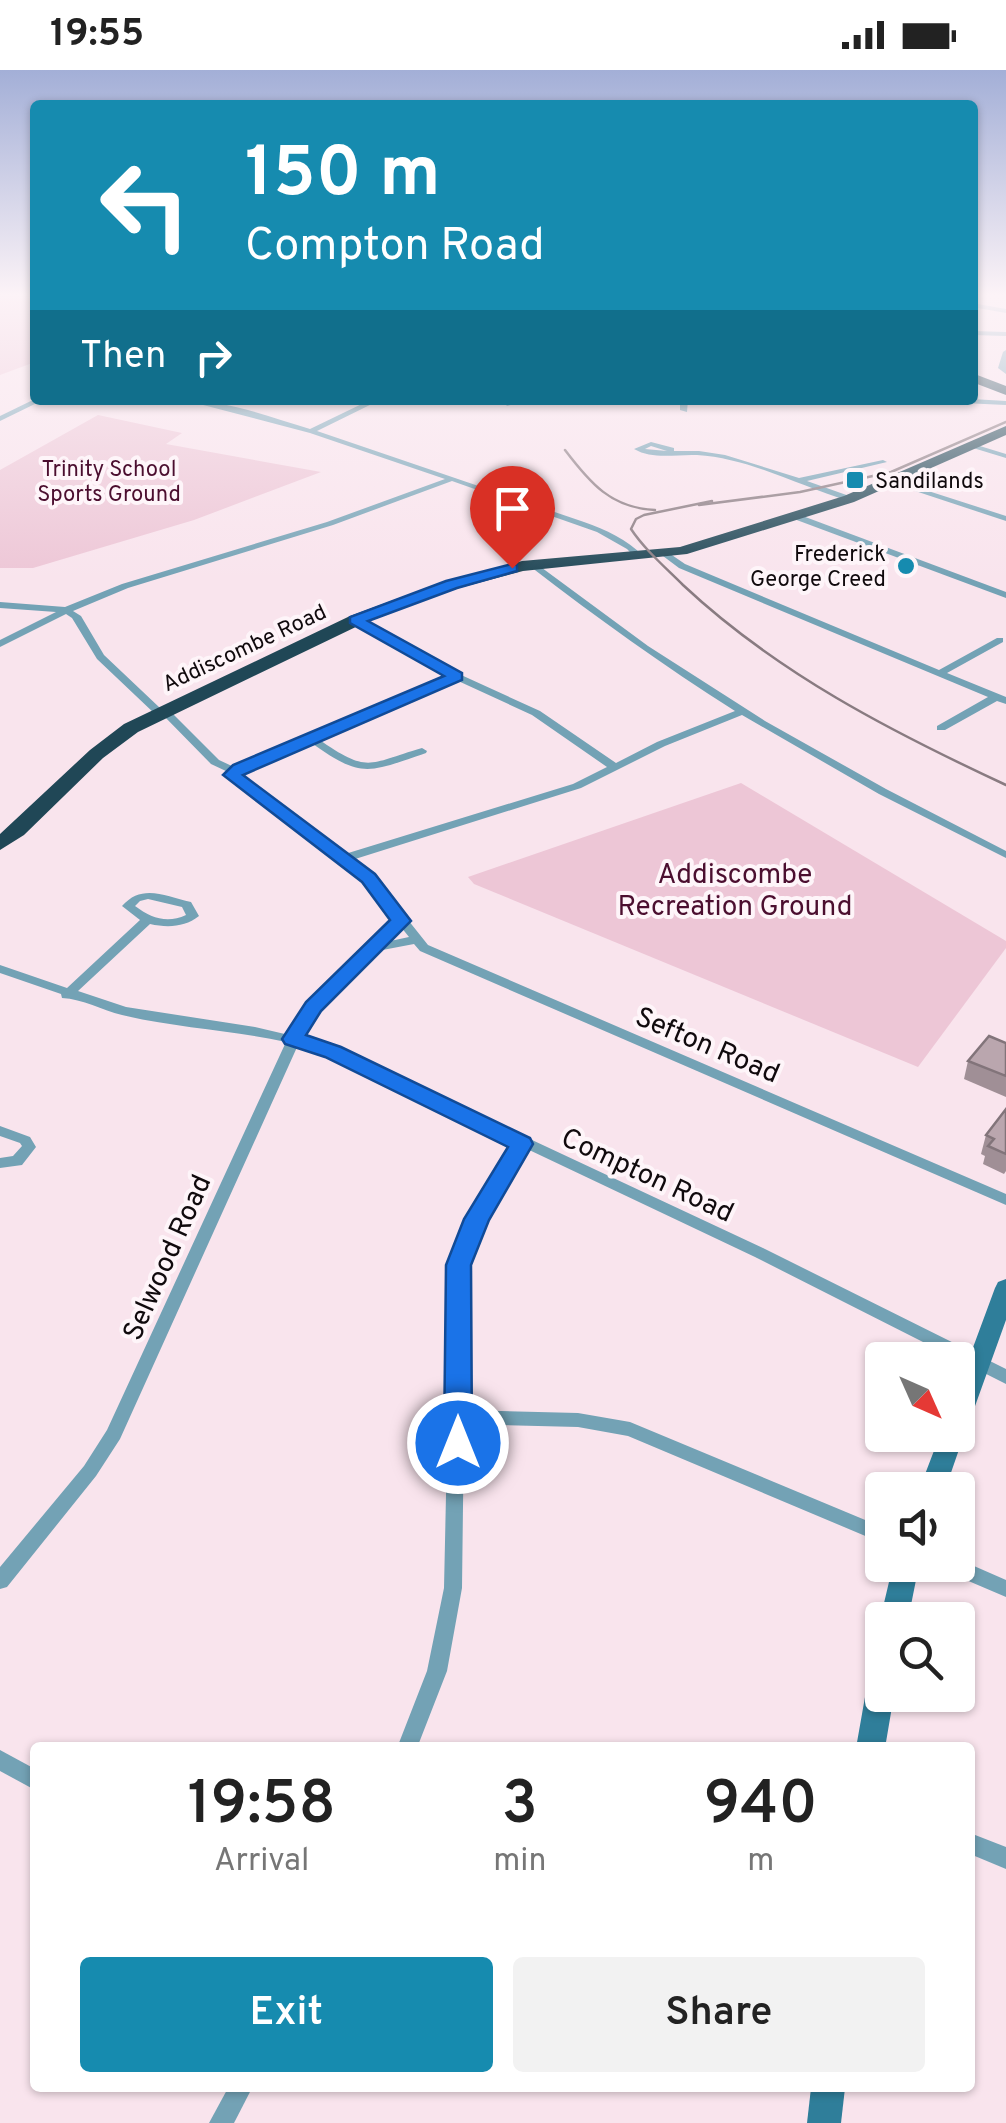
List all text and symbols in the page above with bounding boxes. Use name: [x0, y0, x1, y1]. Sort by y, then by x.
text: 19:55: [50, 11, 144, 60]
text: 150 m: [245, 132, 440, 221]
icon: left: [80, 140, 210, 270]
text: Compton Road: [245, 219, 544, 276]
icon: right: [186, 330, 241, 385]
text: Then: [80, 333, 166, 382]
park label: Trinity School Sports Ground: [37, 457, 181, 509]
pin: [470, 466, 555, 569]
marker: Sandilands: [844, 469, 866, 491]
place label: Sandilands: [875, 469, 984, 496]
icon: arrive: [485, 481, 540, 536]
place label: Frederick George Creed: [750, 542, 886, 594]
marker: Frederick George Creed: [895, 555, 917, 577]
street label: Addiscombe Road: [159, 599, 331, 699]
park label: Addiscombe Recreation Ground: [618, 858, 852, 926]
street label: Sefton Road: [629, 1000, 784, 1093]
street label: Compton Road: [555, 1121, 739, 1232]
street label: Selwood Road: [116, 1170, 221, 1347]
north arrow: [865, 1342, 975, 1452]
map controls: [865, 1342, 975, 1712]
position arrow: [406, 1391, 510, 1495]
button: sound: [865, 1472, 975, 1582]
button: search: [865, 1602, 975, 1712]
text: 19:58: [187, 1769, 336, 1845]
text: 3: [502, 1769, 538, 1845]
text: 940: [704, 1769, 818, 1845]
text: Arrival: [214, 1842, 309, 1882]
text: min: [493, 1842, 546, 1882]
text: m: [747, 1842, 774, 1882]
button: Exit: [80, 1957, 493, 2072]
button: Share: [513, 1957, 925, 2072]

